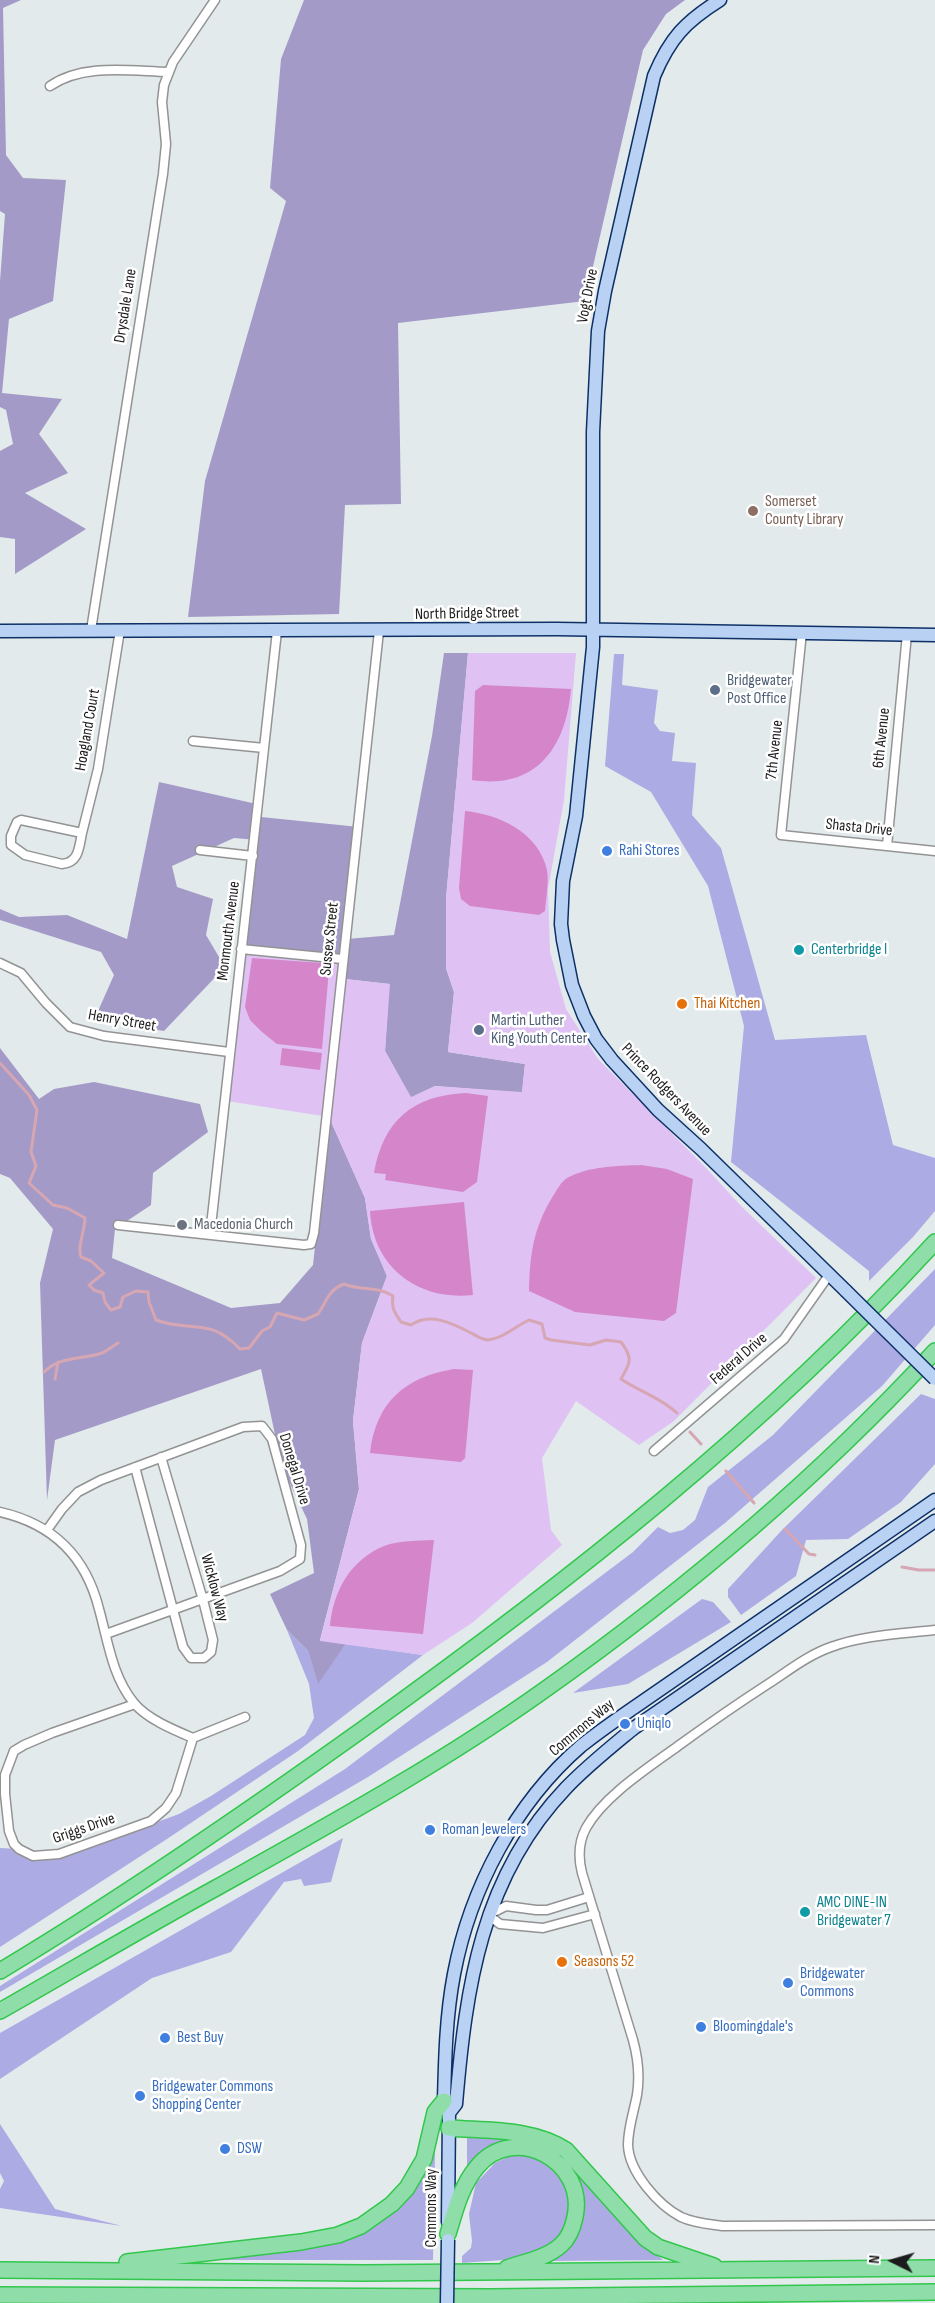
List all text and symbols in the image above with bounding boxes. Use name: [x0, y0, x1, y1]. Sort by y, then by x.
street label: Vogt Drive: [573, 267, 603, 325]
street label: Drysdale Lane: [111, 268, 141, 344]
place label: Somerset County Library: [765, 492, 843, 530]
marker: Somerset County Library: [746, 504, 760, 518]
street label: North Bridge Street: [415, 603, 519, 625]
place label: Bridgewater Post Office: [727, 671, 792, 709]
marker: Bridgewater Post Office: [708, 683, 722, 697]
street label: Hoagland Court: [71, 687, 105, 773]
street label: 6th Avenue: [869, 707, 895, 769]
street label: 7th Avenue: [762, 719, 788, 781]
street label: Shasta Drive: [825, 815, 893, 841]
place label: Rahi Stores: [619, 841, 679, 861]
marker: Rahi Stores: [600, 844, 614, 858]
street label: Monmouth Avenue: [213, 880, 245, 982]
street label: Sussex Street: [317, 901, 343, 977]
place label: Centerbridge I: [811, 940, 887, 960]
marker: Centerbridge I: [792, 943, 806, 957]
place label: Thai Kitchen: [694, 994, 760, 1014]
marker: Thai Kitchen: [675, 997, 689, 1011]
street label: Henry Street: [87, 1006, 157, 1036]
place label: Martin Luther King Youth Center: [491, 1011, 587, 1049]
marker: Martin Luther King Youth Center: [472, 1023, 486, 1037]
street label: Prince Rodgers Avenue: [617, 1040, 715, 1140]
place label: Macedonia Church: [194, 1215, 293, 1235]
marker: Macedonia Church: [175, 1218, 189, 1232]
street label: Federal Drive: [707, 1329, 771, 1389]
street label: Donegal Drive: [274, 1431, 314, 1507]
street label: Wicklow Way: [196, 1552, 232, 1624]
street label: Commons Way: [546, 1695, 618, 1761]
place label: Uniqlo: [637, 1714, 671, 1734]
marker: Uniqlo: [618, 1717, 632, 1731]
street label: Griggs Drive: [50, 1809, 118, 1849]
place label: Roman Jewelers: [442, 1820, 526, 1840]
marker: Roman Jewelers: [423, 1823, 437, 1837]
place label: AMC DINE-IN Bridgewater 7: [817, 1893, 891, 1931]
marker: AMC DINE-IN Bridgewater 7: [798, 1905, 812, 1919]
place label: Seasons 52: [574, 1952, 634, 1972]
marker: Seasons 52: [555, 1955, 569, 1969]
place label: Bridgewater Commons: [800, 1964, 865, 2002]
marker: Bridgewater Commons: [781, 1976, 795, 1990]
place label: Bloomingdale's: [713, 2017, 793, 2037]
marker: Bloomingdale's: [694, 2020, 708, 2034]
place label: Best Buy: [177, 2028, 224, 2048]
marker: Best Buy: [158, 2031, 172, 2045]
place label: Bridgewater Commons Shopping Center: [152, 2077, 273, 2115]
marker: Bridgewater Commons Shopping Center: [133, 2089, 147, 2103]
place label: DSW: [237, 2139, 262, 2159]
marker: DSW: [218, 2142, 232, 2156]
street label: Commons Way: [422, 2169, 442, 2247]
north arrow: [863, 2231, 923, 2291]
text: N: [865, 2254, 884, 2264]

